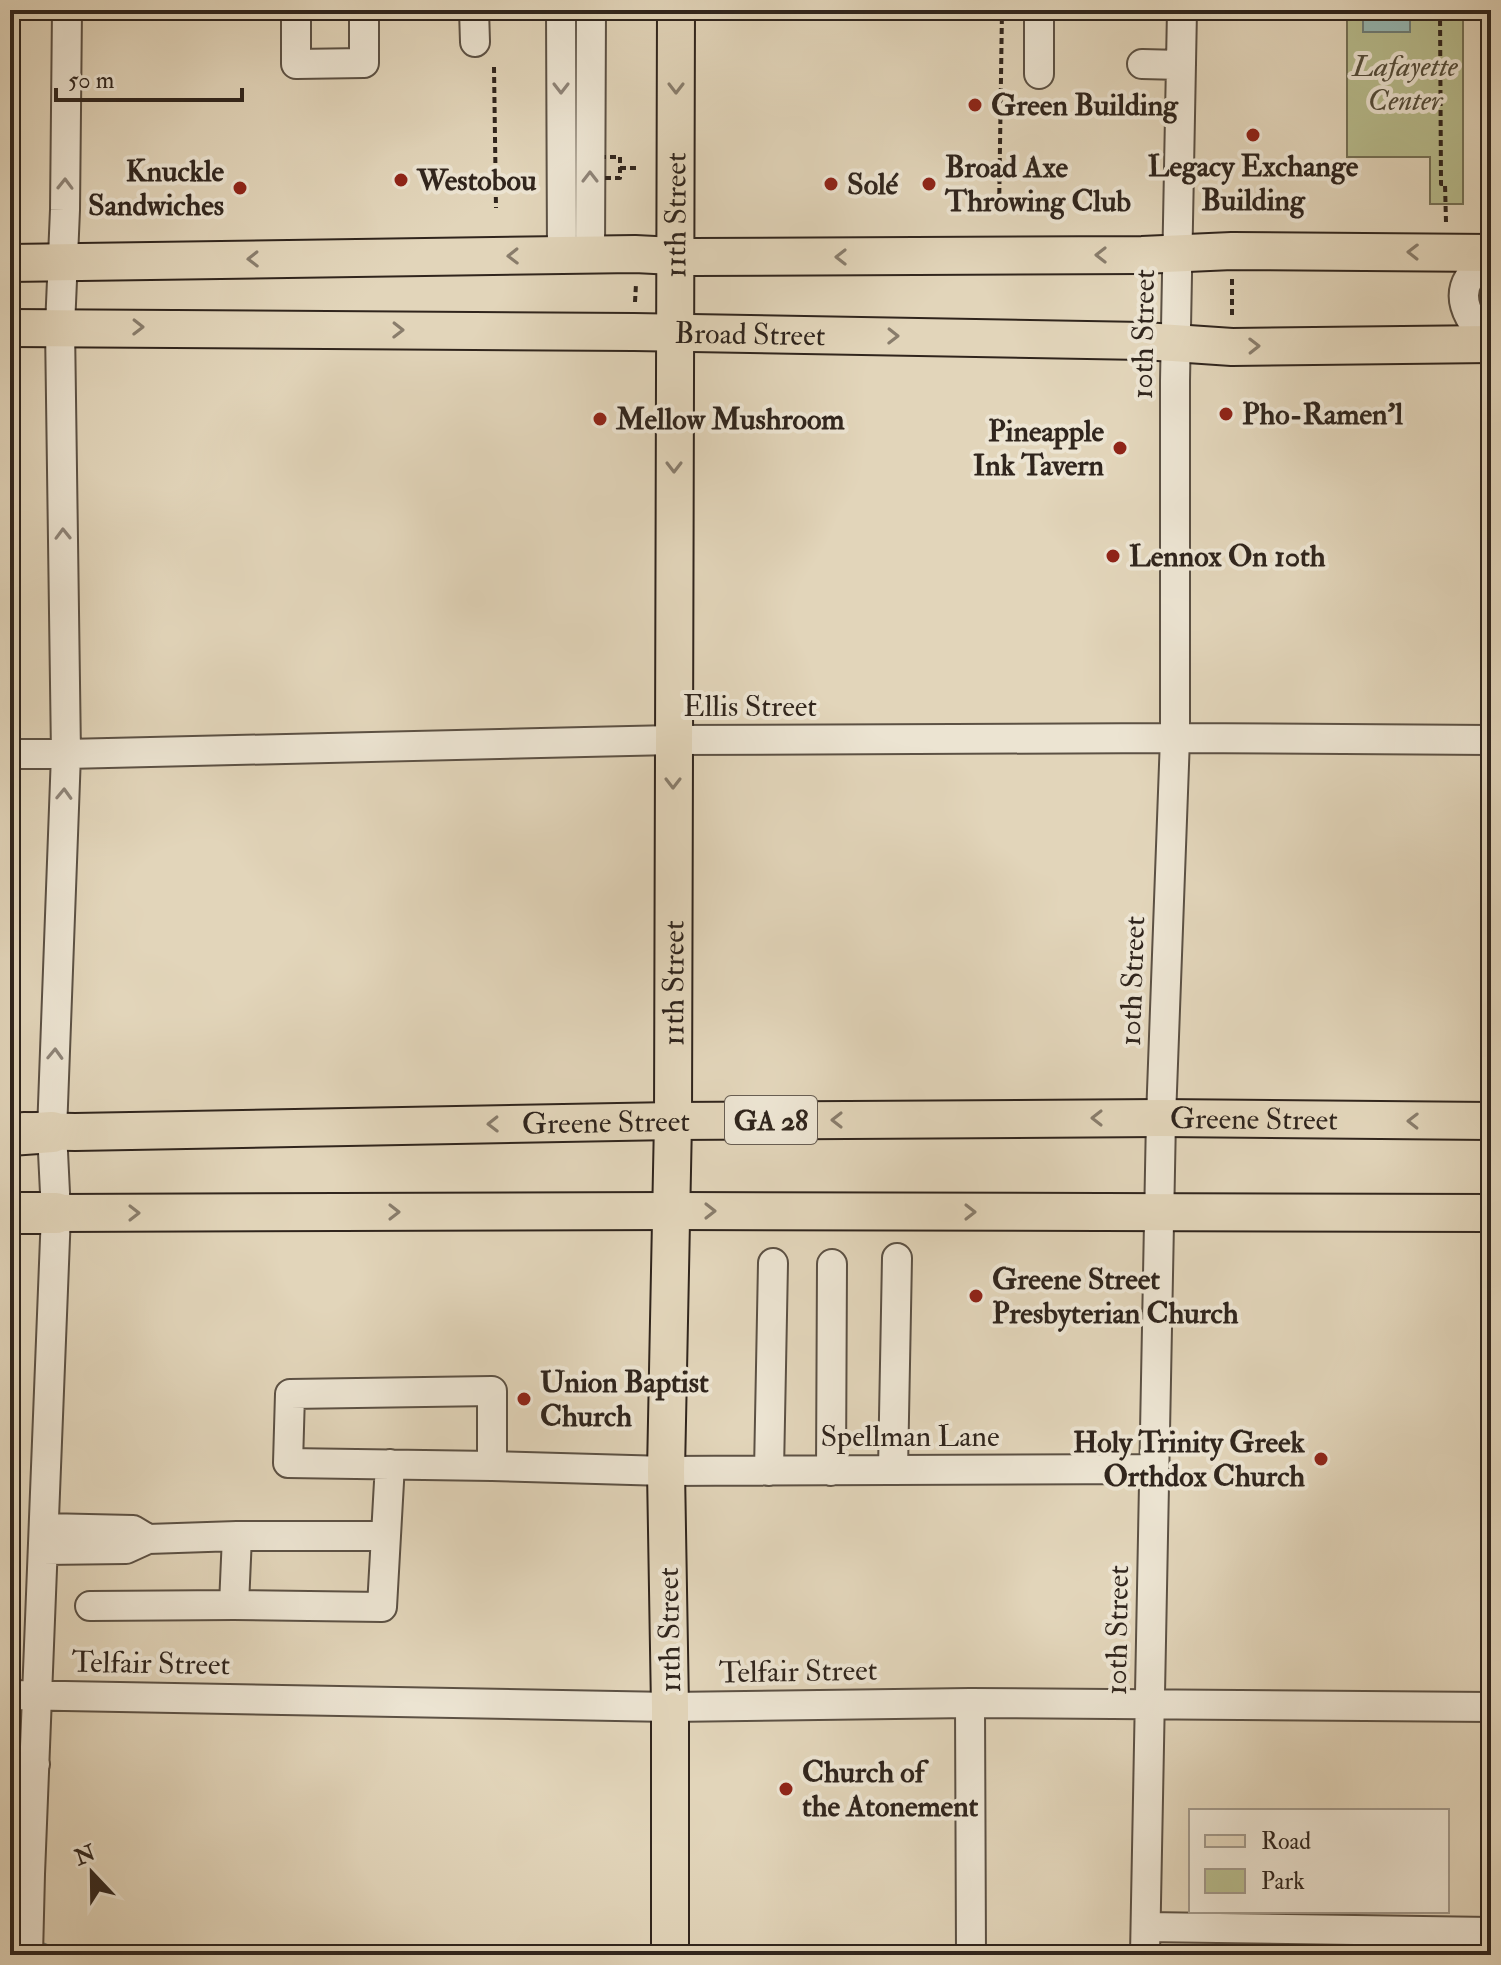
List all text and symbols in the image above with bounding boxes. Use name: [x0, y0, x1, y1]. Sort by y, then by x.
park label: Lafayette Center: [1351, 48, 1459, 119]
scale bar: [56, 52, 242, 102]
text: 50 m: [68, 65, 115, 96]
one-way arrow: [552, 82, 570, 95]
one-way arrow: [667, 82, 684, 95]
place label: Green Building: [991, 87, 1179, 124]
marker: Green Building: [966, 96, 984, 114]
marker: Legacy Exchange Building: [1244, 126, 1262, 144]
place label: Legacy Exchange Building: [1148, 148, 1359, 219]
place label: Broad Axe Throwing Club: [944, 149, 1131, 220]
street label: 11th Street: [657, 152, 695, 278]
place label: Knuckle Sandwiches: [88, 153, 224, 224]
place label: Westobou: [416, 162, 537, 199]
place label: Solé: [847, 166, 900, 203]
one-way arrow: [581, 170, 599, 183]
marker: Westobou: [392, 171, 410, 189]
marker: Solé: [822, 175, 840, 193]
marker: Broad Axe Throwing Club: [920, 175, 938, 193]
one-way arrow: [56, 177, 74, 190]
marker: Knuckle Sandwiches: [231, 179, 249, 197]
one-way arrow: [1406, 243, 1419, 261]
one-way arrow: [1094, 246, 1107, 264]
one-way arrow: [506, 247, 519, 264]
one-way arrow: [834, 248, 847, 265]
one-way arrow: [246, 250, 259, 268]
street label: 10th Street: [1124, 268, 1163, 399]
street label: Broad Street: [674, 315, 826, 354]
one-way arrow: [132, 318, 145, 336]
one-way arrow: [392, 321, 405, 339]
one-way arrow: [887, 328, 900, 345]
one-way arrow: [1248, 338, 1261, 355]
place label: Pho-Ramen’l: [1242, 396, 1403, 433]
place label: Mellow Mushroom: [615, 401, 845, 438]
marker: Pho-Ramen’l: [1217, 405, 1235, 423]
marker: Mellow Mushroom: [591, 410, 609, 428]
place label: Pineapple Ink Tavern: [973, 413, 1105, 484]
marker: Pineapple Ink Tavern: [1111, 439, 1129, 457]
one-way arrow: [665, 461, 683, 474]
one-way arrow: [54, 527, 72, 540]
place label: Lennox On 10th: [1129, 538, 1326, 575]
marker: Lennox On 10th: [1104, 547, 1122, 565]
street label: Ellis Street: [683, 688, 817, 725]
one-way arrow: [664, 777, 682, 790]
one-way arrow: [56, 787, 73, 800]
street label: 10th Street: [1112, 915, 1153, 1047]
street label: 11th Street: [655, 920, 693, 1046]
one-way arrow: [46, 1047, 63, 1060]
road number: GA 28: [725, 1096, 817, 1144]
street label: Greene Street: [1170, 1100, 1338, 1139]
street label: Greene Street: [522, 1103, 690, 1143]
one-way arrow: [1090, 1110, 1103, 1127]
one-way arrow: [830, 1111, 843, 1129]
one-way arrow: [1406, 1112, 1419, 1130]
one-way arrow: [486, 1115, 499, 1133]
one-way arrow: [704, 1202, 717, 1220]
one-way arrow: [388, 1203, 401, 1221]
one-way arrow: [964, 1203, 977, 1221]
one-way arrow: [128, 1204, 141, 1222]
place label: Greene Street Presbyterian Church: [992, 1261, 1239, 1332]
marker: Greene Street Presbyterian Church: [967, 1287, 985, 1305]
place label: Union Baptist Church: [540, 1364, 709, 1435]
marker: Union Baptist Church: [515, 1390, 533, 1408]
street label: Spellman Lane: [820, 1418, 1000, 1455]
place label: Holy Trinity Greek Orthdox Church: [1073, 1424, 1306, 1495]
marker: Holy Trinity Greek Orthdox Church: [1312, 1450, 1330, 1468]
street label: 10th Street: [1098, 1564, 1137, 1695]
street label: 11th Street: [650, 1567, 689, 1693]
street label: Telfair Street: [71, 1644, 231, 1683]
street label: Telfair Street: [718, 1652, 878, 1691]
place label: Church of the Atonement: [802, 1754, 978, 1825]
marker: Church of the Atonement: [777, 1780, 795, 1798]
legend: [1189, 1809, 1449, 1913]
text: Road: [1261, 1826, 1311, 1857]
north arrow: [52, 1833, 132, 1913]
text: N: [70, 1839, 100, 1872]
text: Park: [1261, 1866, 1305, 1897]

